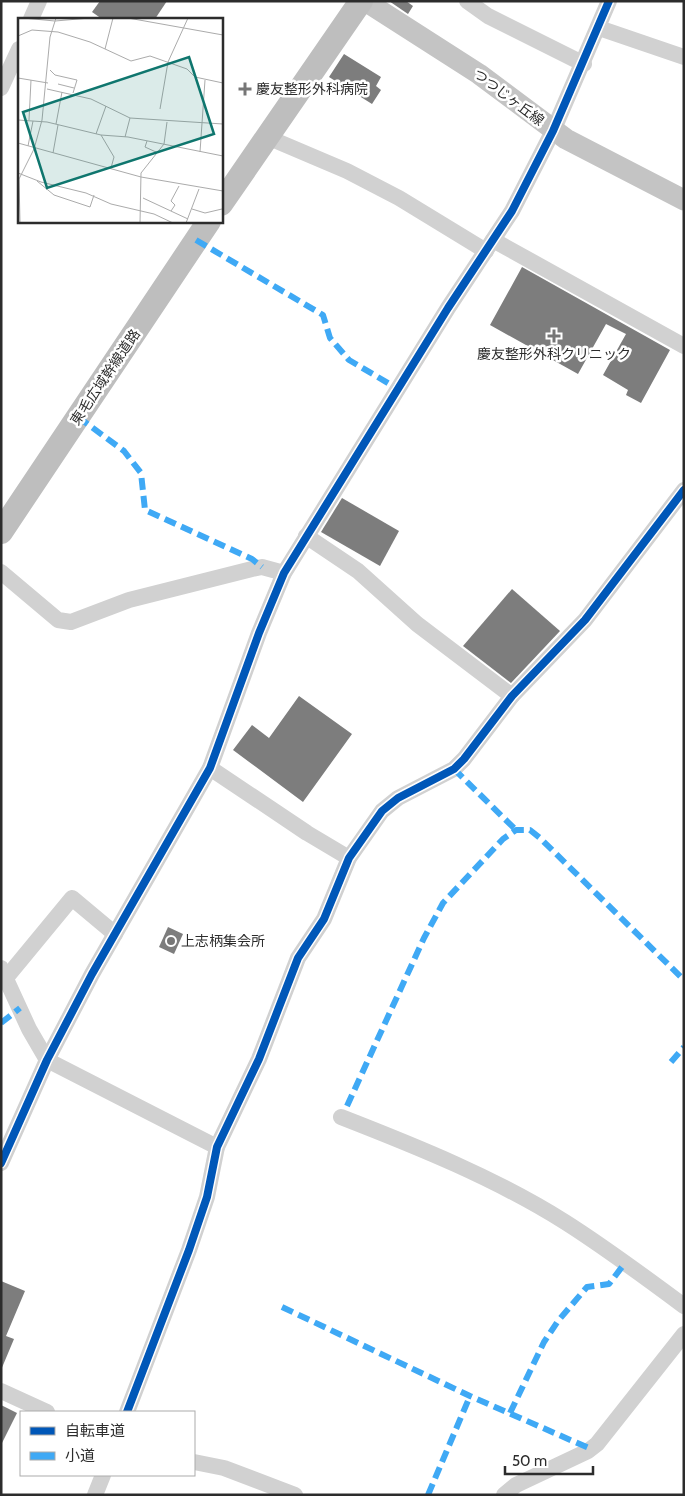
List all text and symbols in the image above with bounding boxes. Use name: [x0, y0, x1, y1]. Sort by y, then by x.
inset map: [18, 18, 222, 222]
street label: つつじヶ丘線: [470, 65, 548, 129]
place label: 慶友整形外科病院: [256, 80, 368, 98]
marker: 慶友整形外科病院: [238, 82, 252, 96]
street label: 東毛広域幹線道路: [66, 326, 144, 428]
marker: 慶友整形外科クリニック: [547, 329, 561, 343]
place label: 慶友整形外科クリニック: [477, 345, 631, 363]
place label: 上志柄集会所: [181, 932, 265, 950]
marker: 上志柄集会所: [165, 935, 177, 947]
legend: [20, 1411, 195, 1476]
text: 自転車道: [65, 1422, 125, 1440]
scale bar: [505, 1444, 592, 1476]
text: 小道: [65, 1447, 95, 1465]
text: 50 m: [512, 1452, 547, 1470]

